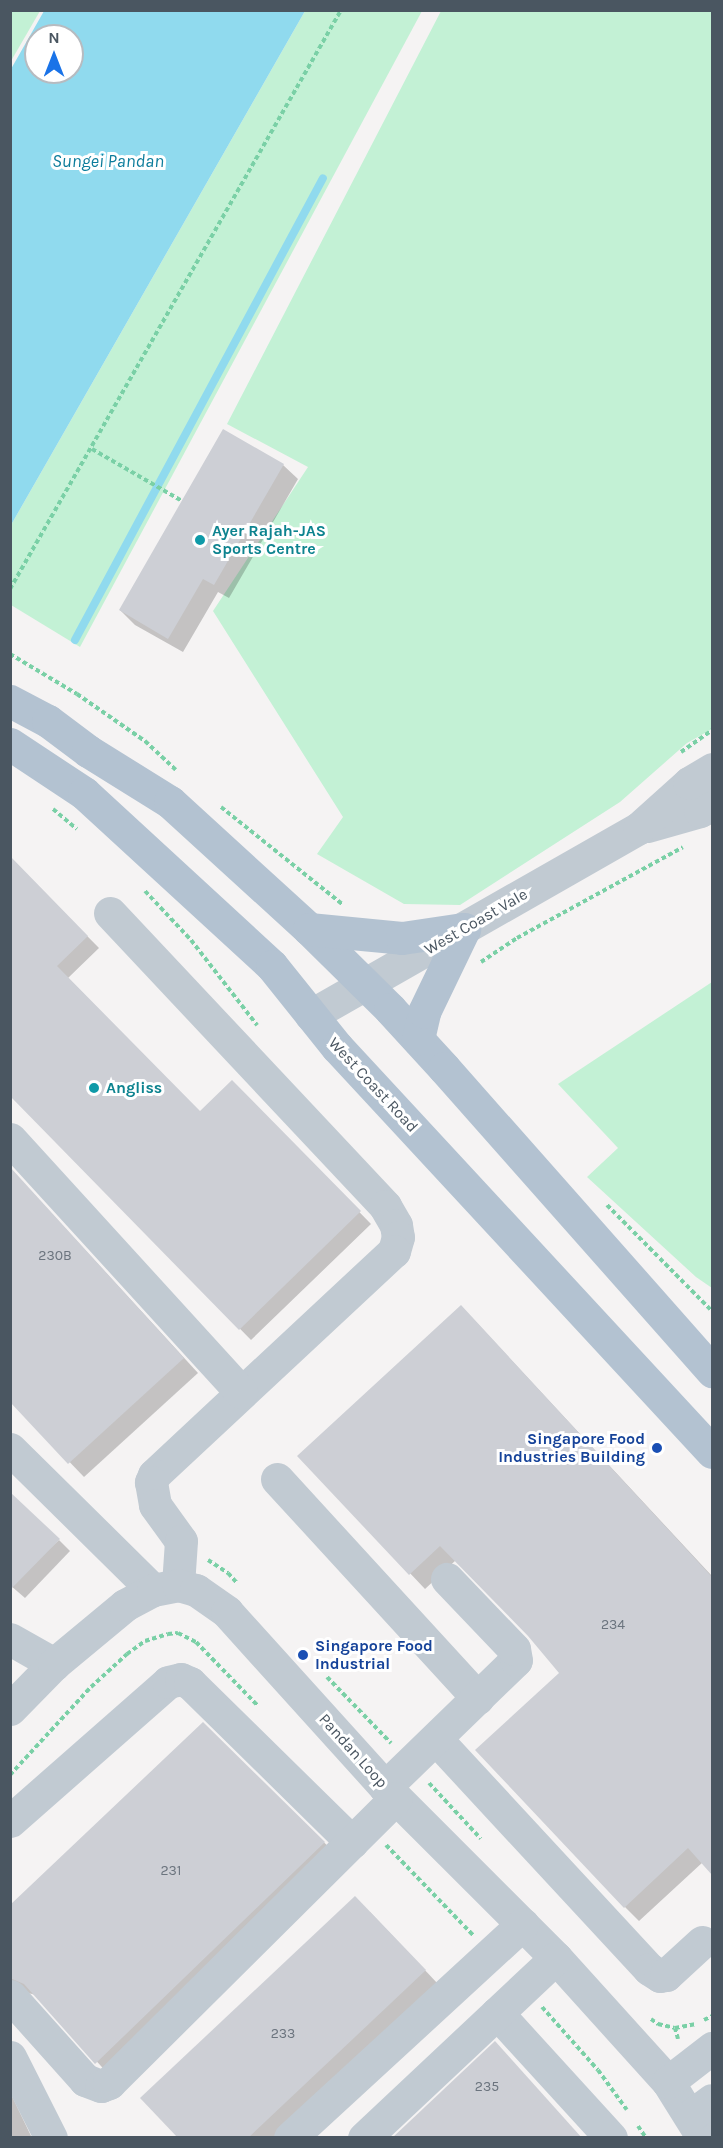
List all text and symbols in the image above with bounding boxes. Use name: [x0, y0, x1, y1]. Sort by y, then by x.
north arrow: [24, 24, 84, 84]
text: N: [48, 28, 60, 47]
water label: Sungei Pandan: [52, 150, 164, 172]
place label: Ayer Rajah-JAS Sports Centre: [212, 521, 326, 559]
marker: Ayer Rajah-JAS Sports Centre: [193, 533, 207, 547]
street label: West Coast Vale: [421, 885, 531, 959]
street label: West Coast Road: [324, 1034, 422, 1136]
place label: Angliss: [106, 1078, 162, 1098]
marker: Angliss: [87, 1081, 101, 1095]
house number: 230B: [38, 1248, 72, 1264]
place label: Singapore Food Industries Building: [498, 1429, 645, 1467]
marker: Singapore Food Industries Building: [650, 1441, 664, 1455]
house number: 234: [601, 1617, 625, 1633]
place label: Singapore Food Industrial: [315, 1636, 433, 1674]
marker: Singapore Food Industrial: [296, 1648, 310, 1662]
street label: Pandan Loop: [315, 1710, 391, 1792]
house number: 231: [160, 1863, 182, 1879]
house number: 233: [271, 2026, 295, 2042]
house number: 235: [475, 2079, 499, 2095]

